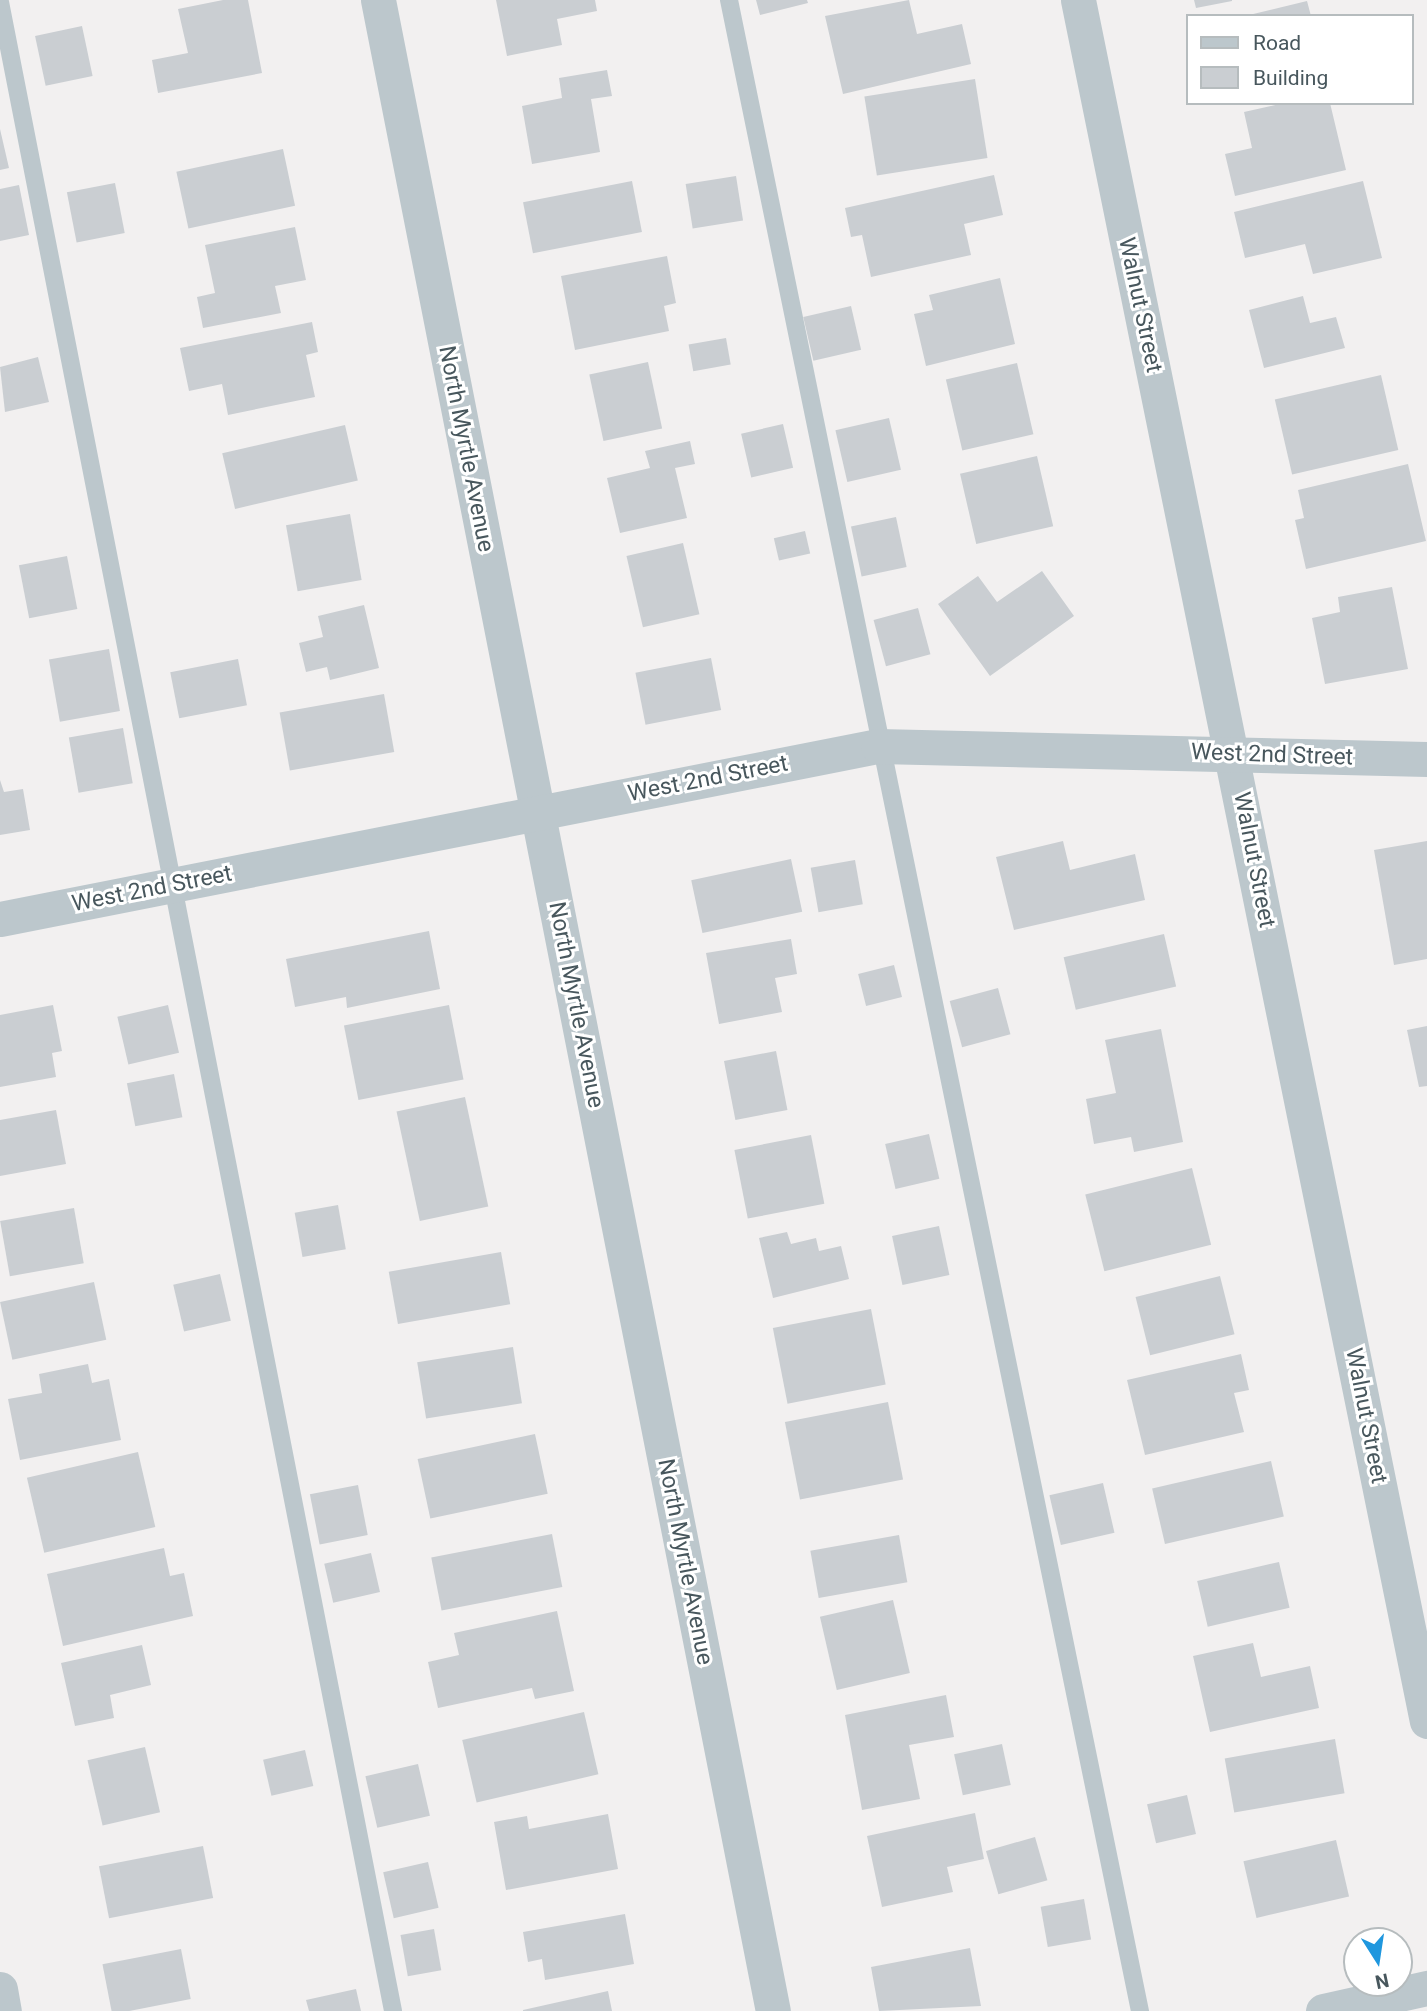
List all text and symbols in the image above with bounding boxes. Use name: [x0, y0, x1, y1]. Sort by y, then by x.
legend: [1186, 14, 1413, 105]
text: Road: [1253, 31, 1301, 55]
text: Building: [1253, 66, 1328, 90]
street label: Walnut Street: [1112, 235, 1168, 375]
street label: North Myrtle Avenue: [432, 344, 500, 554]
street label: West 2nd Street: [1190, 738, 1354, 772]
street label: West 2nd Street: [626, 750, 790, 808]
street label: Walnut Street: [1227, 790, 1281, 930]
street label: West 2nd Street: [70, 860, 234, 918]
street label: North Myrtle Avenue: [542, 900, 610, 1110]
street label: Walnut Street: [1339, 1346, 1393, 1486]
street label: North Myrtle Avenue: [651, 1457, 719, 1667]
north arrow: [1343, 1927, 1413, 1997]
text: N: [1373, 1968, 1391, 1994]

